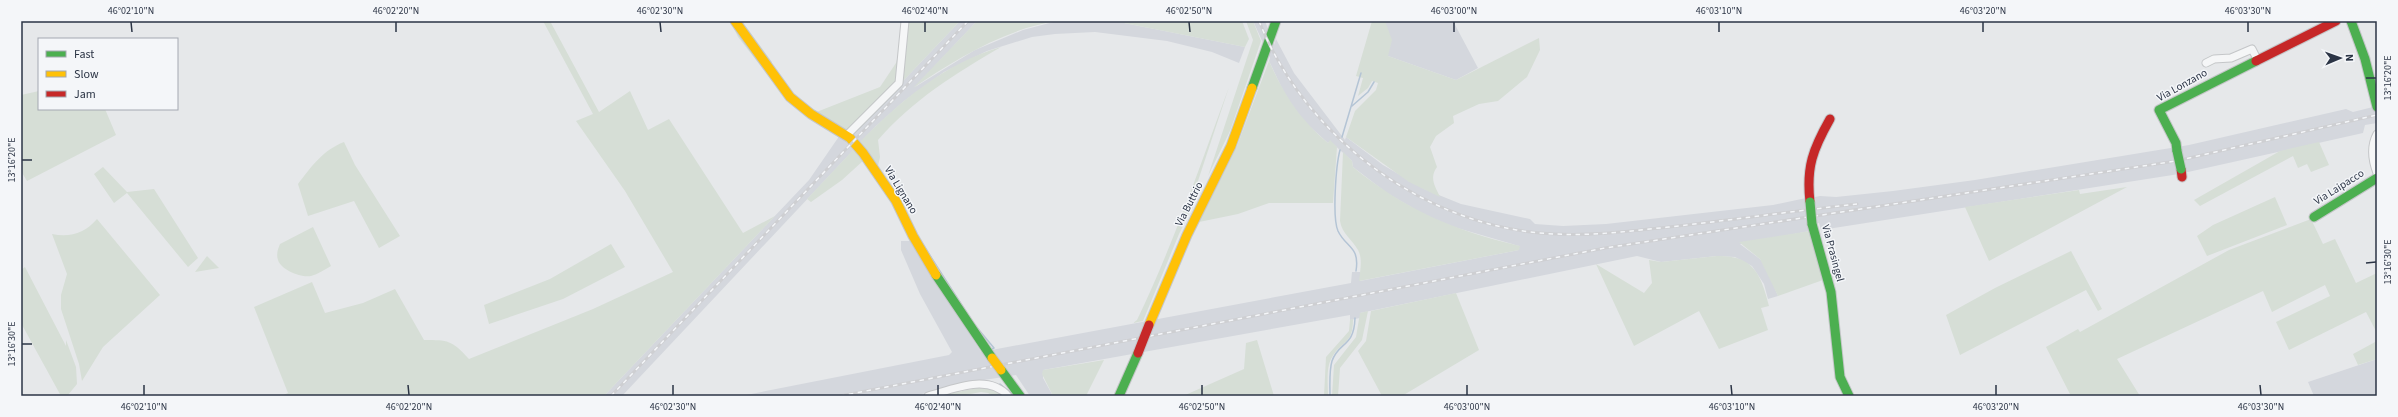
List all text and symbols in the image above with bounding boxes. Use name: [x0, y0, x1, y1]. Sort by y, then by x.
text: 46°02'10"N: [108, 4, 154, 18]
text: 46°02'20"N: [373, 4, 419, 18]
text: 46°02'30"N: [637, 4, 683, 18]
text: 46°02'40"N: [902, 4, 948, 18]
text: 46°02'50"N: [1166, 4, 1212, 18]
text: 46°03'00"N: [1431, 4, 1477, 18]
text: 46°03'10"N: [1696, 4, 1742, 18]
text: 46°03'20"N: [1960, 4, 2006, 18]
text: 46°03'30"N: [2225, 4, 2271, 18]
legend: [38, 38, 178, 110]
north arrow: [2320, 38, 2360, 78]
text: Fast: [74, 46, 94, 63]
text: N: [2342, 54, 2357, 62]
text: 13°16'20"E: [2381, 55, 2395, 101]
street label: Via Lonzano: [2154, 65, 2210, 105]
text: Slow: [74, 66, 99, 83]
text: Jam: [74, 86, 96, 103]
text: 13°16'20"E: [5, 137, 19, 183]
street label: Via Lignano: [881, 163, 921, 217]
street label: Via Laipacco: [2311, 166, 2367, 208]
street label: Via Buttrio: [1171, 179, 1207, 229]
street label: Via Prasingel: [1818, 223, 1848, 283]
text: 13°16'30"E: [2381, 239, 2395, 285]
text: 13°16'30"E: [5, 321, 19, 367]
text: 46°02'10"N: [121, 400, 167, 414]
text: 46°02'20"N: [386, 400, 432, 414]
text: 46°02'30"N: [650, 400, 696, 414]
text: 46°02'40"N: [915, 400, 961, 414]
text: 46°02'50"N: [1179, 400, 1225, 414]
text: 46°03'00"N: [1444, 400, 1490, 414]
text: 46°03'10"N: [1709, 400, 1755, 414]
text: 46°03'20"N: [1973, 400, 2019, 414]
text: 46°03'30"N: [2238, 400, 2284, 414]

